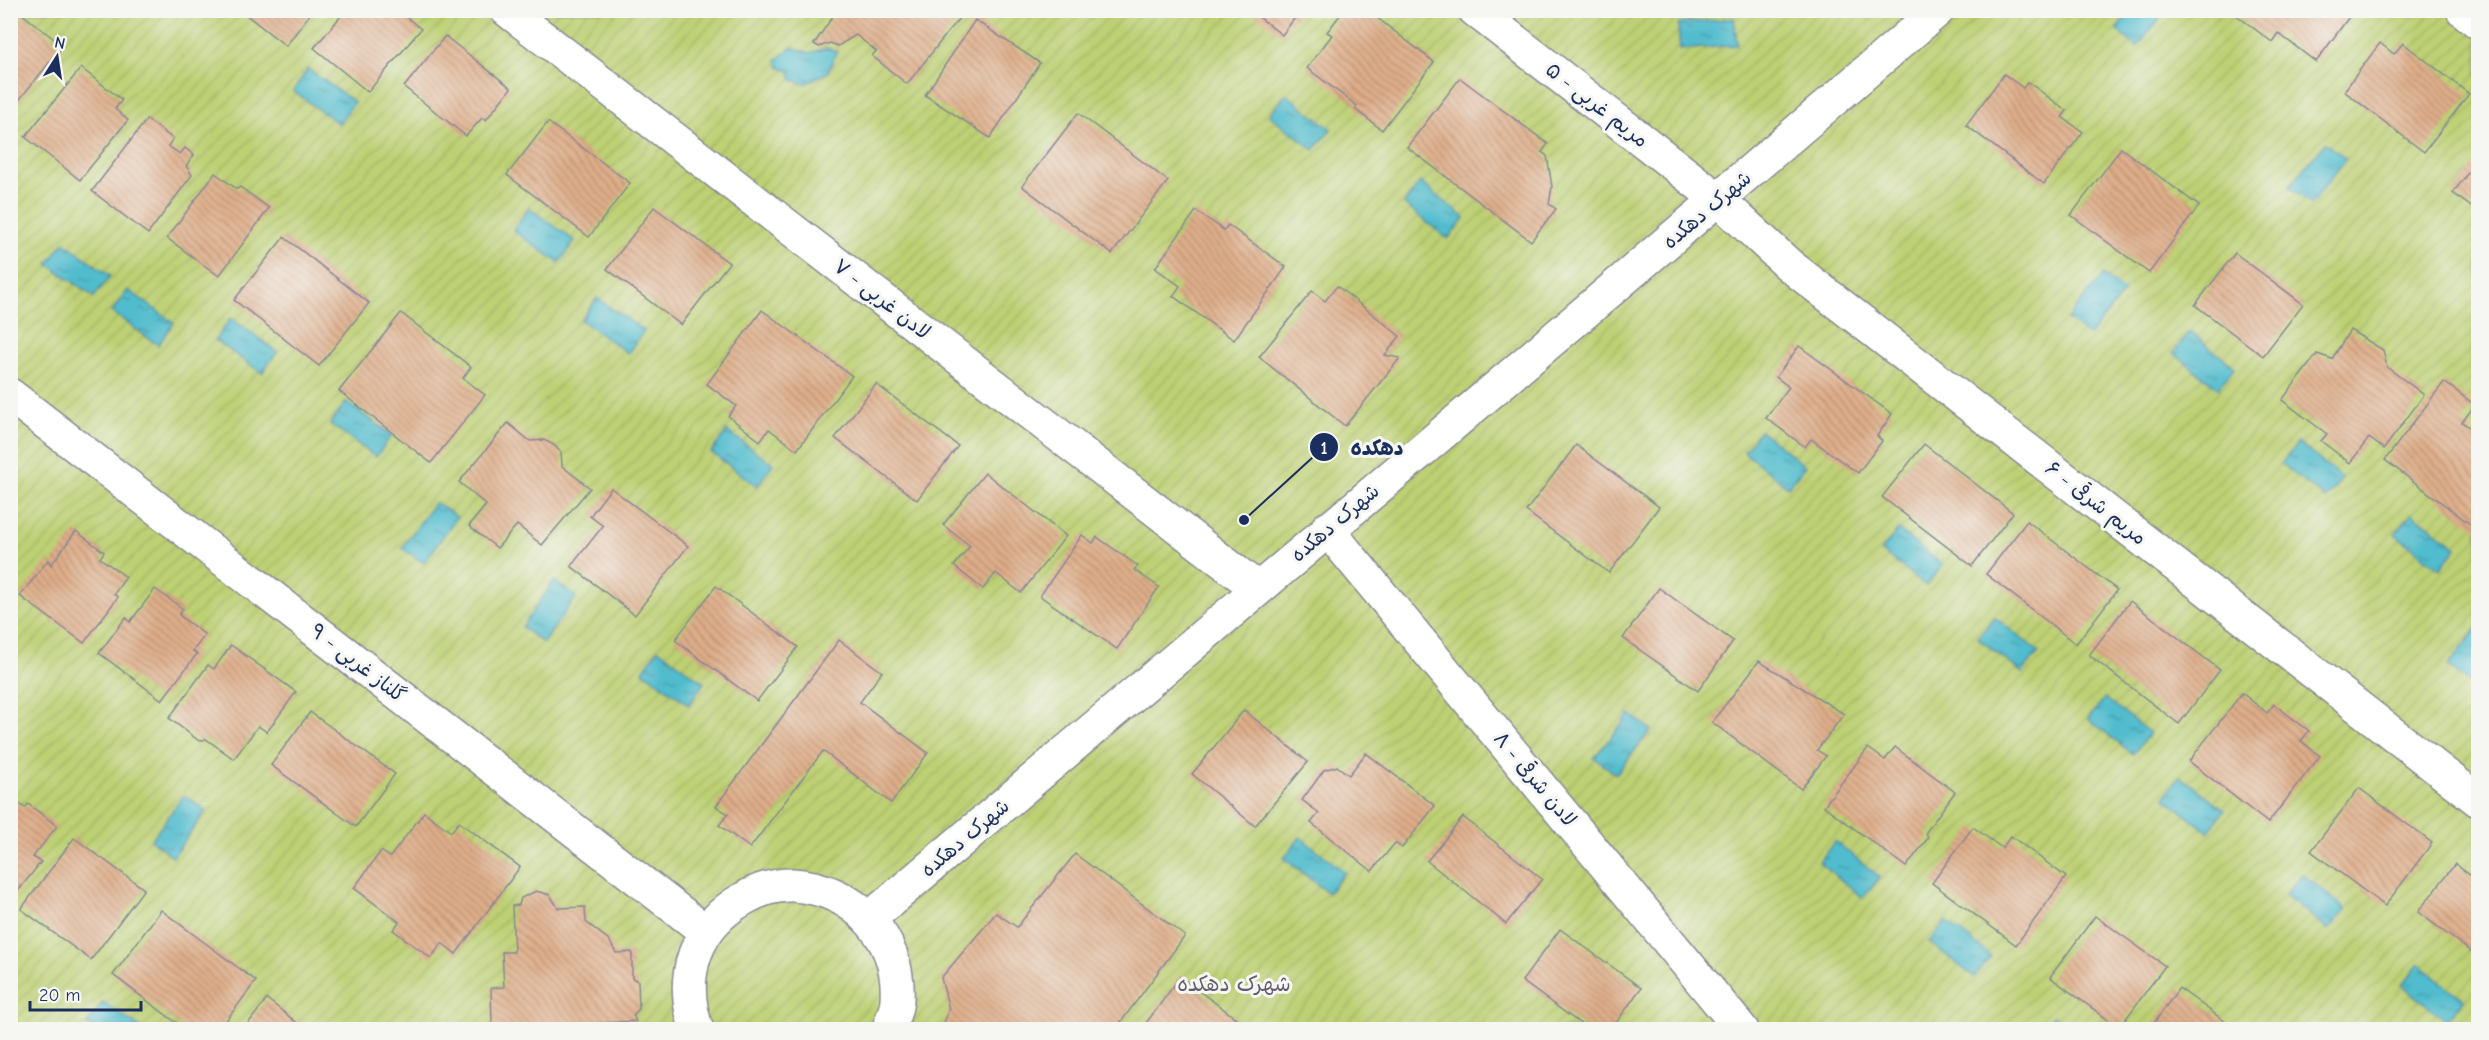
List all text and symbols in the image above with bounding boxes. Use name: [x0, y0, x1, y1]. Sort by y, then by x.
north arrow: [27, 27, 87, 87]
text: N: [53, 33, 67, 53]
street label: مریم غربی - ۵: [1539, 58, 1653, 154]
street label: شهرک دهکده: [1658, 166, 1756, 254]
street label: لادن غربی - ۷: [829, 254, 935, 345]
callout: دهکده: [1309, 428, 1416, 467]
text: دهکده: [1351, 436, 1403, 460]
text: 1: [1320, 438, 1328, 459]
street label: مریم شرقی - ۶: [2039, 455, 2152, 552]
street label: شهرک دهکده: [1286, 479, 1384, 567]
street label: گلناز غربی - ۹: [305, 619, 410, 708]
street label: لادن شرقی - ۸: [1489, 726, 1583, 831]
street label: شهرک دهکده: [916, 794, 1014, 882]
district label: شهرک دهکده: [1177, 972, 1291, 996]
scale bar: [30, 974, 141, 1012]
text: 20 m: [39, 985, 80, 1006]

